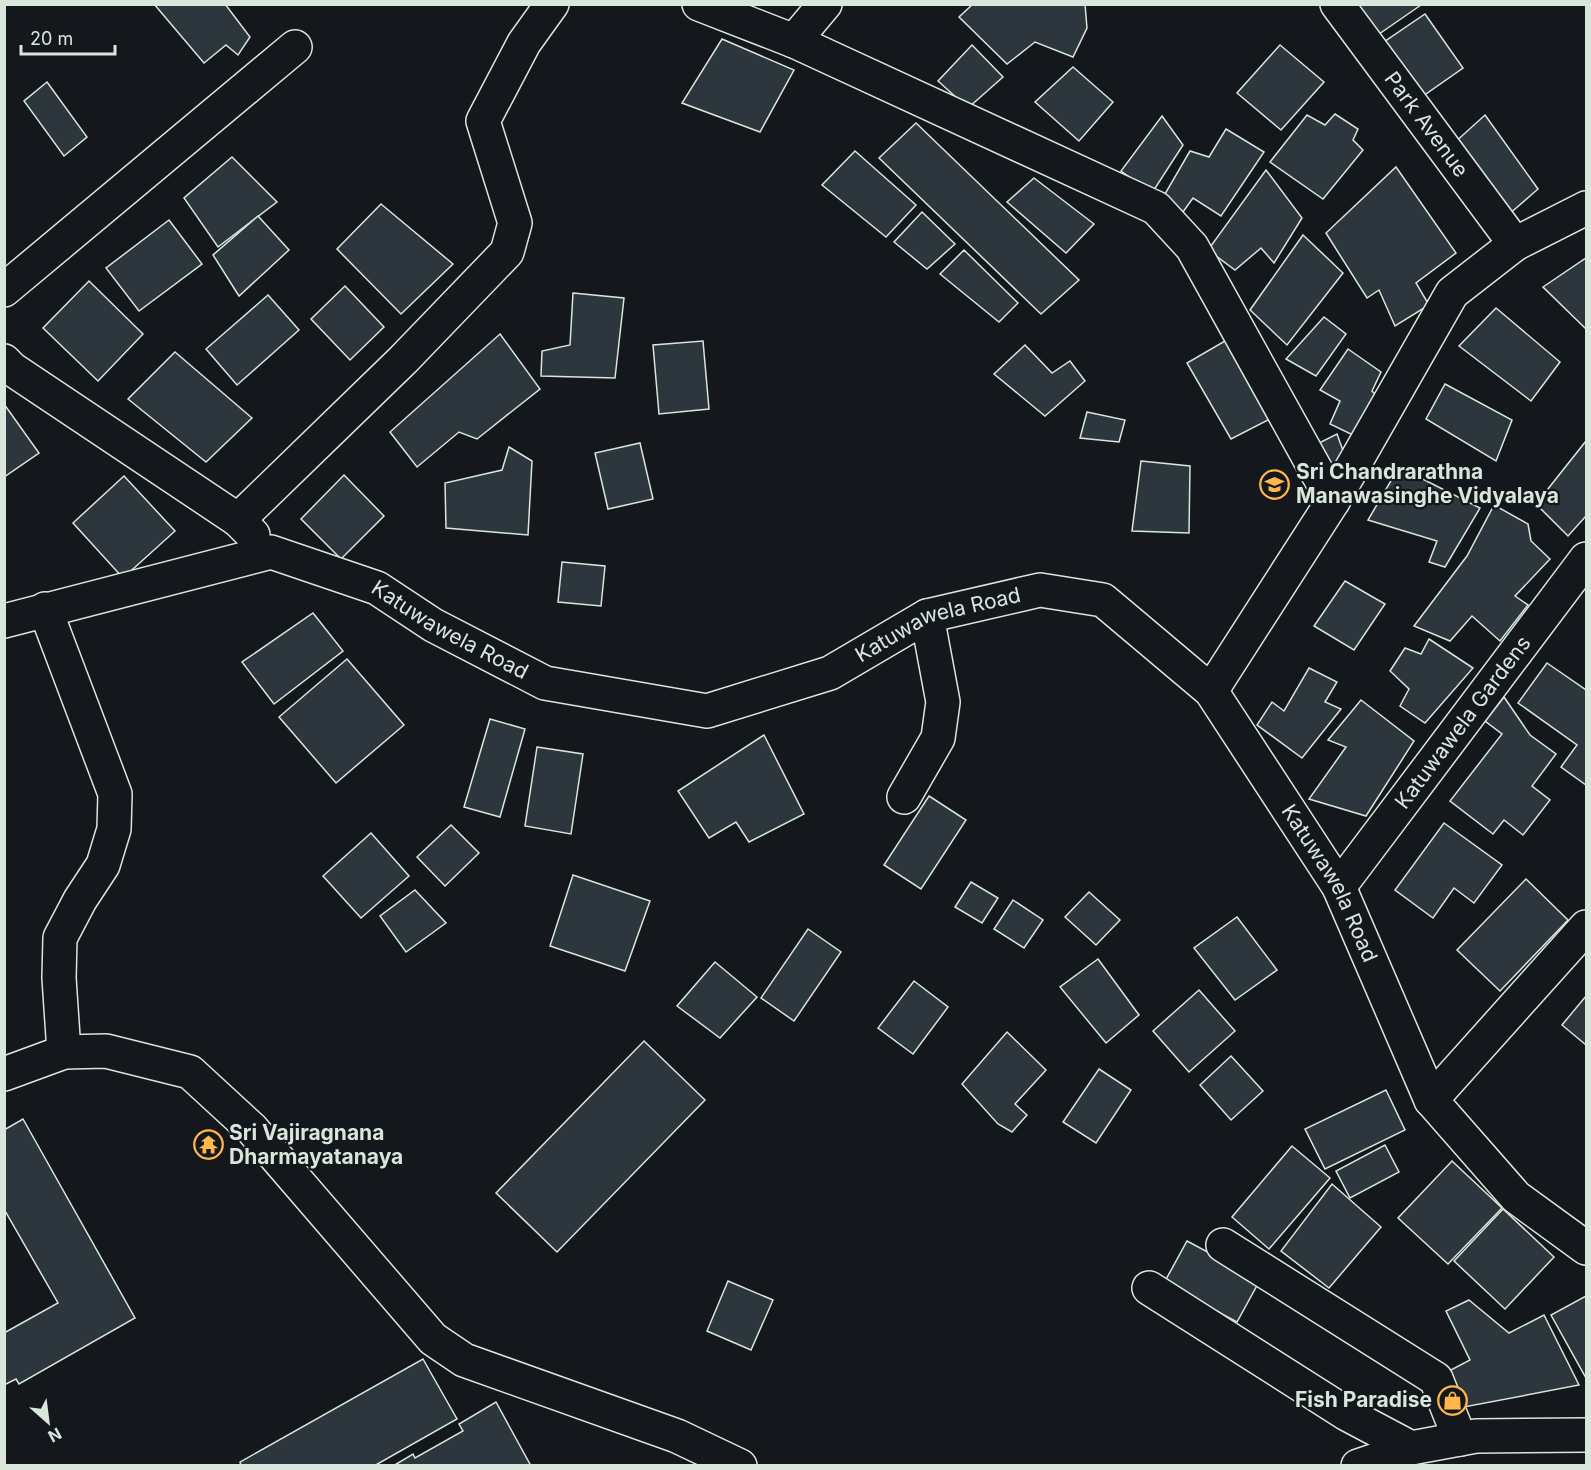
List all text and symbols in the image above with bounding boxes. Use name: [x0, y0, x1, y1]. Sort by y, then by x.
scale bar: [21, 18, 116, 56]
text: 20 m: [30, 28, 73, 49]
street label: Park Avenue: [1380, 67, 1474, 182]
place label: Sri Chandrarathna Manawasinghe Vidyalaya: [1296, 459, 1559, 508]
school or university icon: Sri Chandrarathna Manawasinghe Vidyalaya: [1259, 468, 1291, 500]
street label: Katuwawela Road: [367, 575, 533, 684]
street label: Katuwawela Road: [851, 582, 1023, 667]
street label: Katuwawela Gardens: [1389, 631, 1536, 813]
street label: Katuwawela Road: [1276, 799, 1383, 966]
place label: Sri Vajiragnana Dharmayatanaya: [229, 1120, 403, 1169]
temple icon: Sri Vajiragnana Dharmayatanaya: [192, 1129, 224, 1161]
shop icon: Fish Paradise: [1437, 1384, 1469, 1416]
place label: Fish Paradise: [1295, 1387, 1432, 1412]
north arrow: [18, 1392, 78, 1452]
text: N: [45, 1424, 65, 1447]

